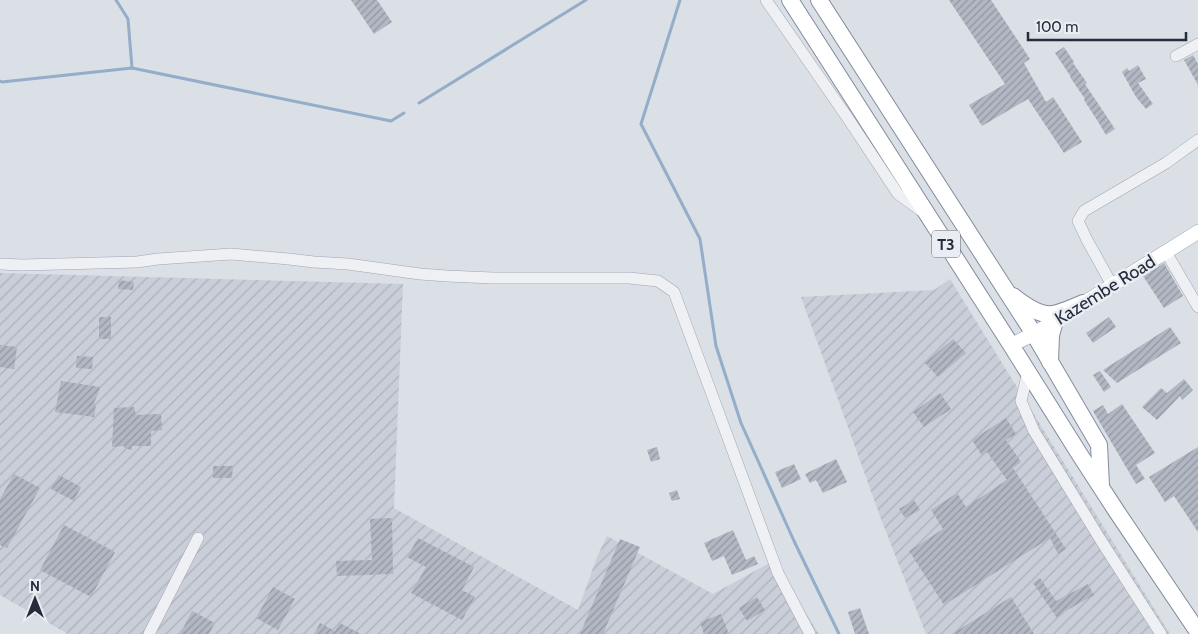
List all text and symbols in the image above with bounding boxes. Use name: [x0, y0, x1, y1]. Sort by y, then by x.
scale bar: [1028, 10, 1186, 42]
text: 100 m: [1036, 18, 1078, 36]
road number: T3: [932, 230, 960, 258]
street label: Kazembe Road: [1051, 250, 1159, 330]
north arrow: [10, 574, 60, 624]
text: N: [30, 577, 40, 595]

